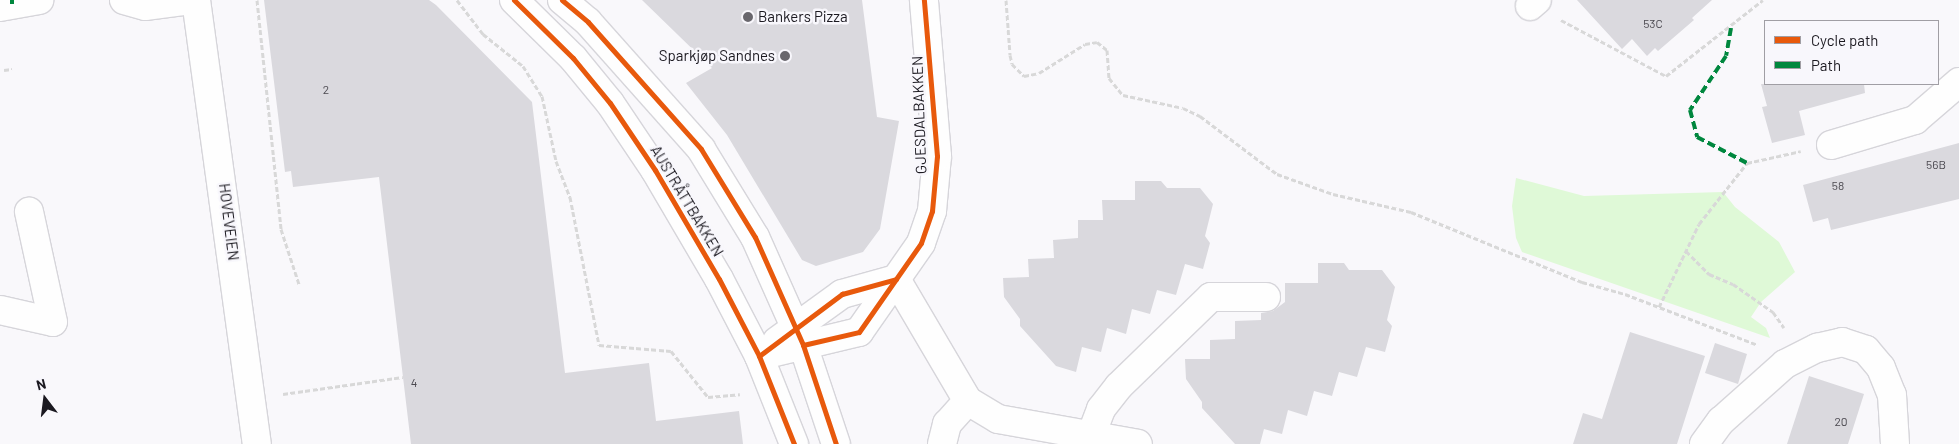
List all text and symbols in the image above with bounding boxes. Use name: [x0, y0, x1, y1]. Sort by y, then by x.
place label: Bankers Pizza: [758, 8, 848, 26]
marker: Bankers Pizza: [742, 11, 754, 23]
house number: 53C: [1643, 17, 1663, 31]
legend: [1764, 20, 1939, 85]
text: Cycle path: [1811, 31, 1878, 49]
place label: Sparkjøp Sandnes: [659, 47, 775, 65]
marker: Sparkjøp Sandnes: [779, 50, 791, 62]
street label: GJESDALBAKKEN: [908, 56, 930, 174]
text: Path: [1811, 56, 1841, 74]
house number: 2: [323, 83, 329, 97]
street label: AUSTRÅTTBAKKEN: [647, 142, 727, 260]
house number: 56B: [1926, 158, 1946, 172]
house number: 58: [1832, 179, 1844, 193]
street label: HOVEVEIEN: [215, 182, 243, 262]
north arrow: [20, 374, 70, 424]
text: N: [34, 375, 48, 393]
house number: 4: [411, 376, 417, 390]
house number: 20: [1834, 415, 1848, 429]

